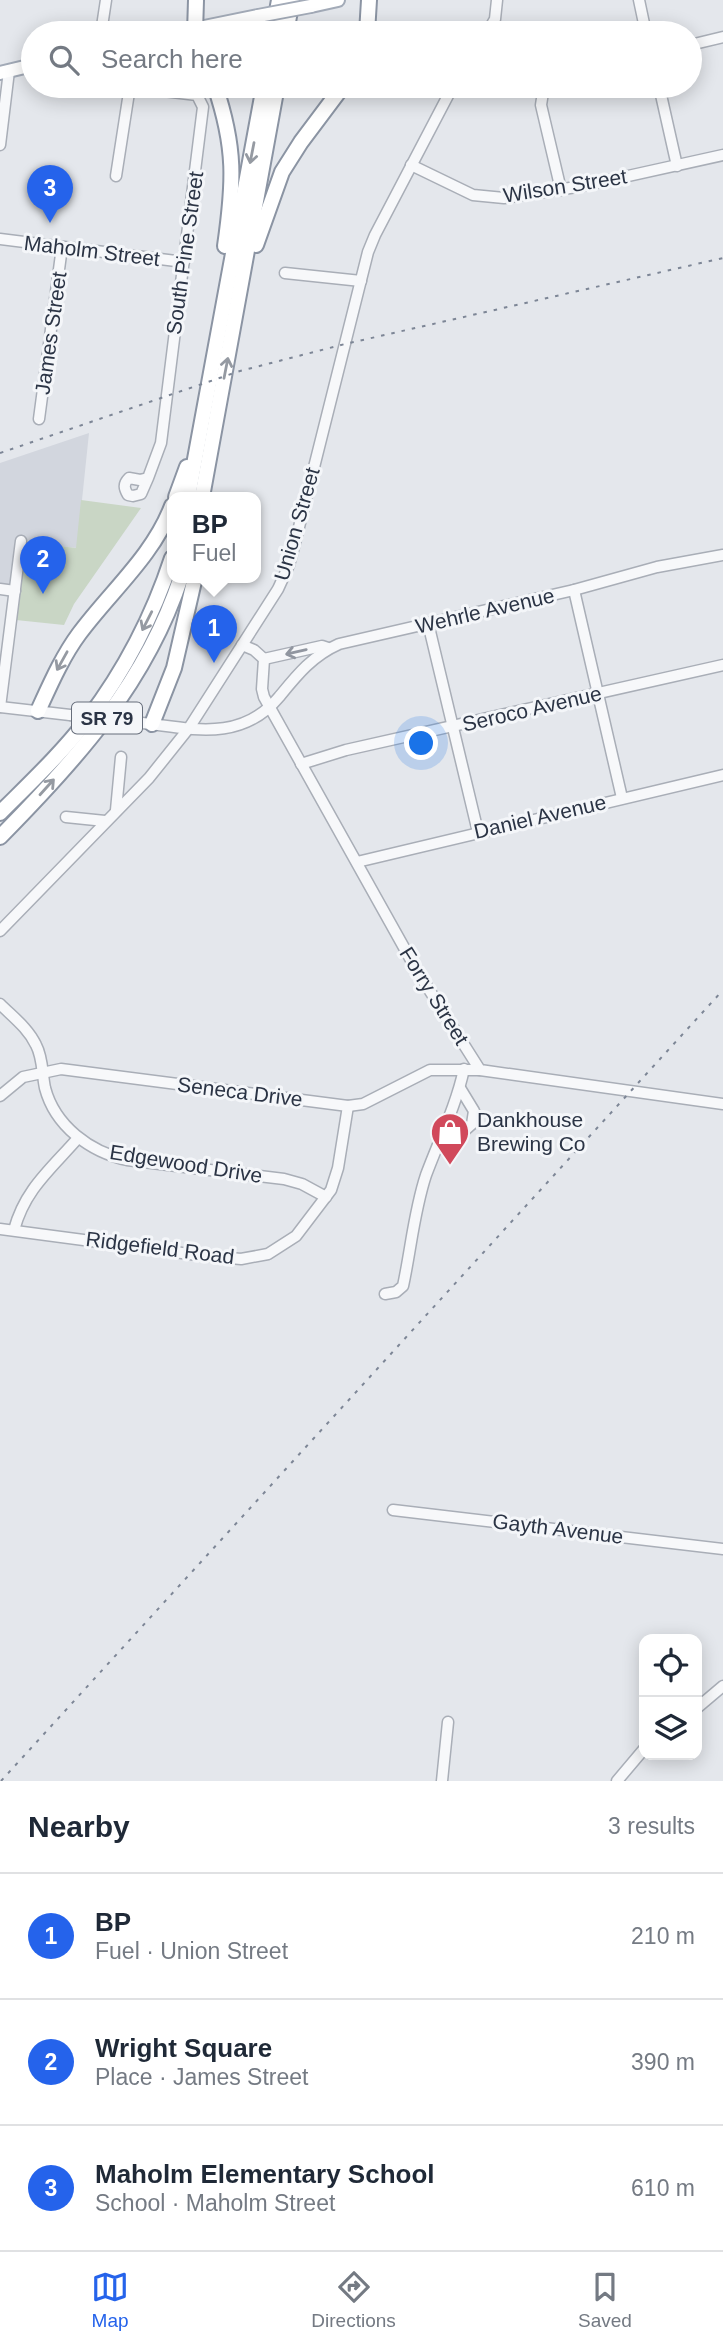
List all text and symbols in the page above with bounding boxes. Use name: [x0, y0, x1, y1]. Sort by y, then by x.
search box: [21, 21, 702, 98]
icon: search: [45, 41, 83, 79]
text: Search here: [101, 44, 243, 74]
one-way arrow: [245, 141, 259, 164]
street label: Wilson Street: [501, 164, 629, 207]
pin: 3: [27, 165, 73, 223]
street label: South Pine Street: [162, 170, 207, 336]
street label: Maholm Street: [23, 231, 161, 270]
street label: James Street: [31, 270, 71, 396]
one-way arrow: [220, 357, 233, 380]
street label: Union Street: [269, 464, 324, 583]
popup: [167, 492, 261, 583]
text: BP: [192, 509, 228, 539]
pin: 2: [20, 536, 66, 594]
text: Fuel: [192, 540, 236, 566]
street label: Wehrle Avenue: [413, 583, 556, 638]
pin: 1: [191, 605, 237, 663]
one-way arrow: [140, 610, 154, 631]
one-way arrow: [286, 646, 308, 659]
one-way arrow: [55, 651, 69, 671]
street label: Seroco Avenue: [460, 681, 604, 736]
road number: SR 79: [72, 702, 142, 734]
your location: [404, 726, 438, 760]
one-way arrow: [39, 779, 55, 797]
street label: Daniel Avenue: [472, 790, 608, 843]
street label: Forry Street: [395, 943, 474, 1049]
street label: Seneca Drive: [176, 1072, 304, 1111]
place label: Dankhouse Brewing Co: [477, 1108, 586, 1155]
shop icon: Dankhouse Brewing Co: [429, 1111, 471, 1166]
street label: Edgewood Drive: [108, 1140, 264, 1187]
street label: Ridgefield Road: [84, 1227, 236, 1268]
street label: Gayth Avenue: [491, 1509, 625, 1548]
map controls: [639, 1634, 702, 1760]
button: locate: [639, 1634, 702, 1697]
button: layers: [639, 1697, 702, 1760]
text: Nearby: [28, 1810, 130, 1843]
text: 3 results: [608, 1813, 695, 1839]
text: BP: [95, 1907, 131, 1937]
text: 1: [45, 1923, 57, 1949]
text: 210 m: [631, 1923, 695, 1949]
text: Fuel · Union Street: [95, 1938, 288, 1964]
text: Wright Square: [95, 2033, 272, 2063]
text: 2: [45, 2049, 57, 2075]
text: 390 m: [631, 2049, 695, 2075]
text: Place · James Street: [95, 2064, 308, 2090]
text: Maholm Elementary School: [95, 2159, 435, 2189]
text: 3: [45, 2175, 57, 2201]
text: 610 m: [631, 2175, 695, 2201]
text: School · Maholm Street: [95, 2190, 335, 2216]
tab: Map: [91, 2268, 129, 2332]
tab: Directions: [311, 2268, 396, 2332]
tab: Saved: [578, 2268, 632, 2332]

